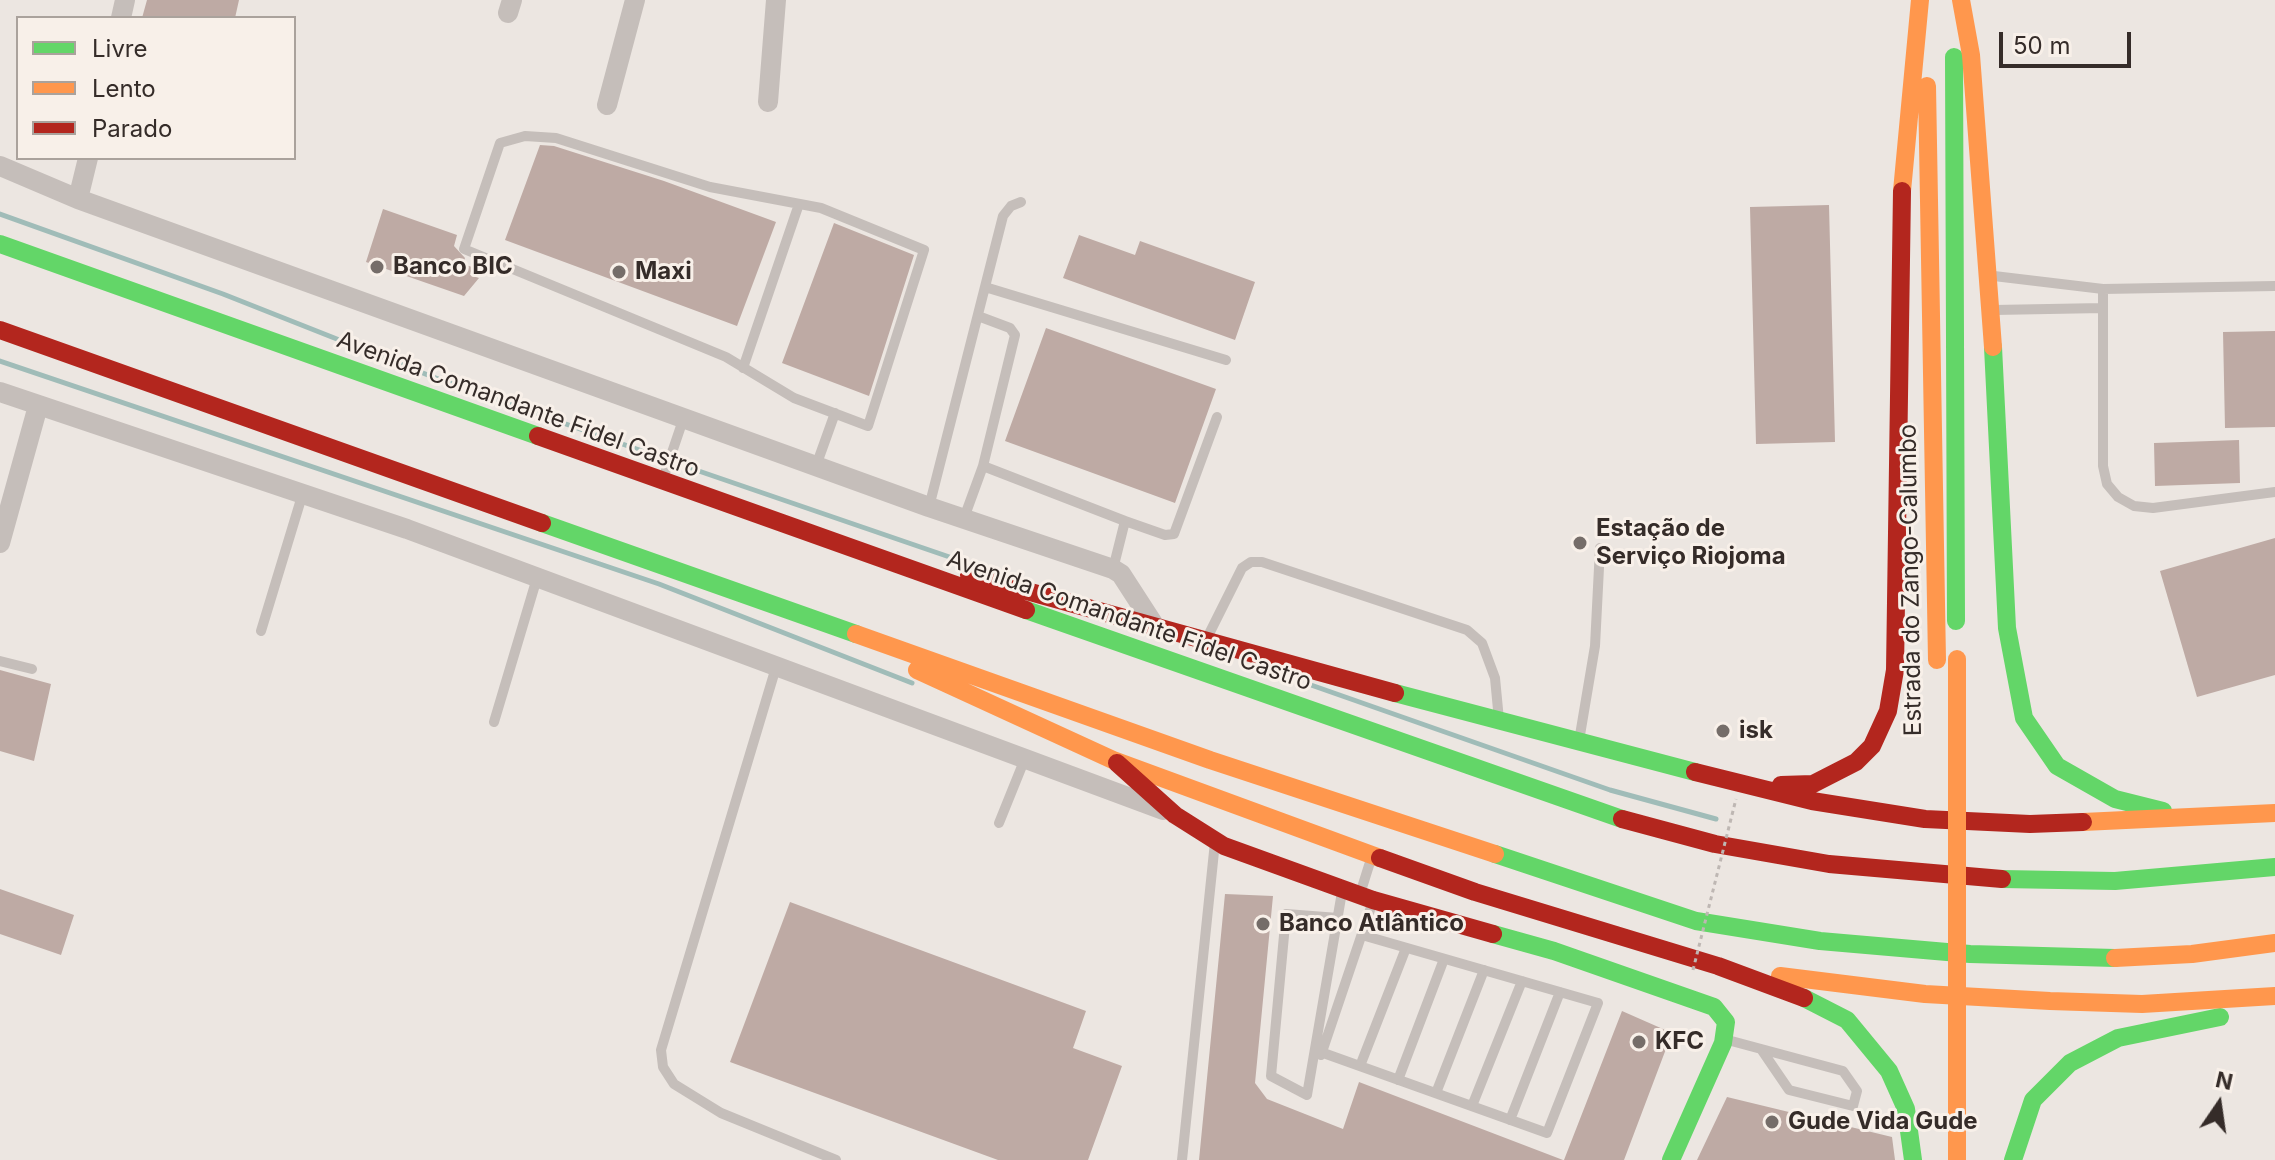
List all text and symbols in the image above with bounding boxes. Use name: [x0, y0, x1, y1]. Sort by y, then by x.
legend: [16, 16, 296, 160]
scale bar: [2003, 16, 2135, 66]
text: 50 m: [2013, 31, 2071, 60]
text: Livre: [92, 34, 148, 63]
text: Lento: [92, 74, 156, 103]
text: Parado: [92, 114, 172, 143]
place label: Banco BIC: [393, 253, 513, 281]
marker: Banco BIC: [368, 258, 386, 276]
place label: Maxi: [635, 258, 692, 286]
marker: Maxi: [610, 263, 628, 281]
street label: Avenida Comandante Fidel Castro: [333, 326, 703, 484]
street label: Estrada do Zango-Calumbo: [1894, 424, 1928, 736]
place label: Estação de Serviço Riojoma: [1596, 515, 1786, 571]
marker: Estação de Serviço Riojoma: [1571, 534, 1589, 552]
street label: Avenida Comandante Fidel Castro: [943, 545, 1315, 697]
place label: isk: [1739, 717, 1773, 745]
marker: isk: [1714, 722, 1732, 740]
place label: Banco Atlântico: [1279, 910, 1464, 938]
marker: Banco Atlântico: [1254, 915, 1272, 933]
place label: KFC: [1655, 1028, 1704, 1056]
marker: KFC: [1630, 1033, 1648, 1051]
north arrow: [2179, 1064, 2259, 1144]
text: N: [2213, 1066, 2235, 1095]
place label: Gude Vida Gude: [1788, 1108, 1978, 1136]
marker: Gude Vida Gude: [1763, 1113, 1781, 1131]

